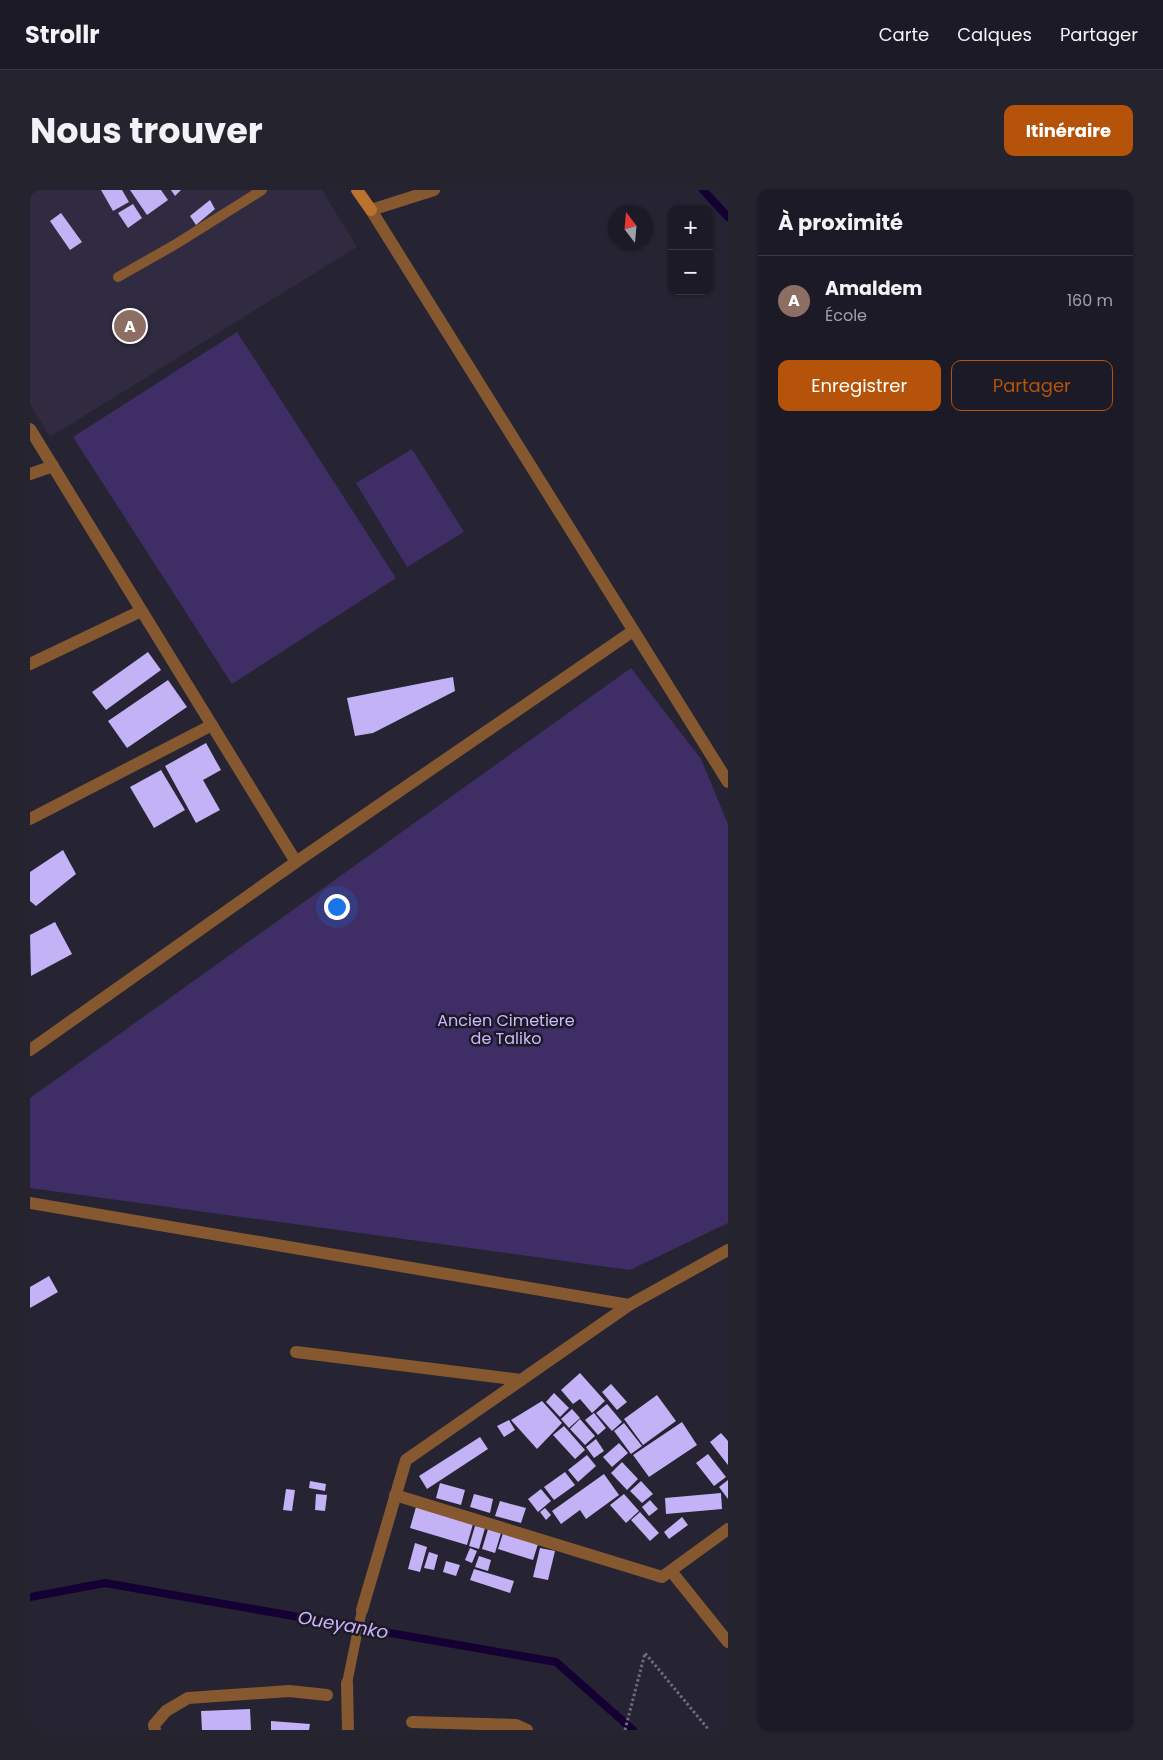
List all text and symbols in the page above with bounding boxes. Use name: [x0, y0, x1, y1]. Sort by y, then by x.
text: Strollr: [25, 18, 100, 51]
text: Carte: [879, 22, 929, 47]
text: Calques: [957, 22, 1032, 47]
text: Partager: [1060, 22, 1138, 47]
button: Itinéraire: [1004, 105, 1133, 156]
text: Nous trouver: [30, 106, 263, 155]
north arrow: [608, 205, 653, 250]
map controls: [668, 205, 713, 295]
button: +: [668, 205, 713, 250]
text: À proximité: [778, 208, 903, 237]
button: −: [668, 250, 713, 295]
text: Amaldem: [825, 275, 922, 302]
text: A: [788, 289, 800, 312]
text: 160 m: [1067, 289, 1113, 312]
text: École: [825, 304, 867, 327]
pin: A: [114, 307, 146, 345]
button: Enregistrer: [778, 360, 941, 411]
button: Partager: [951, 360, 1113, 411]
your location: [324, 894, 350, 920]
park label: Ancien Cimetiere de Taliko: [437, 1009, 575, 1050]
water label: Oueyanko: [296, 1604, 390, 1645]

